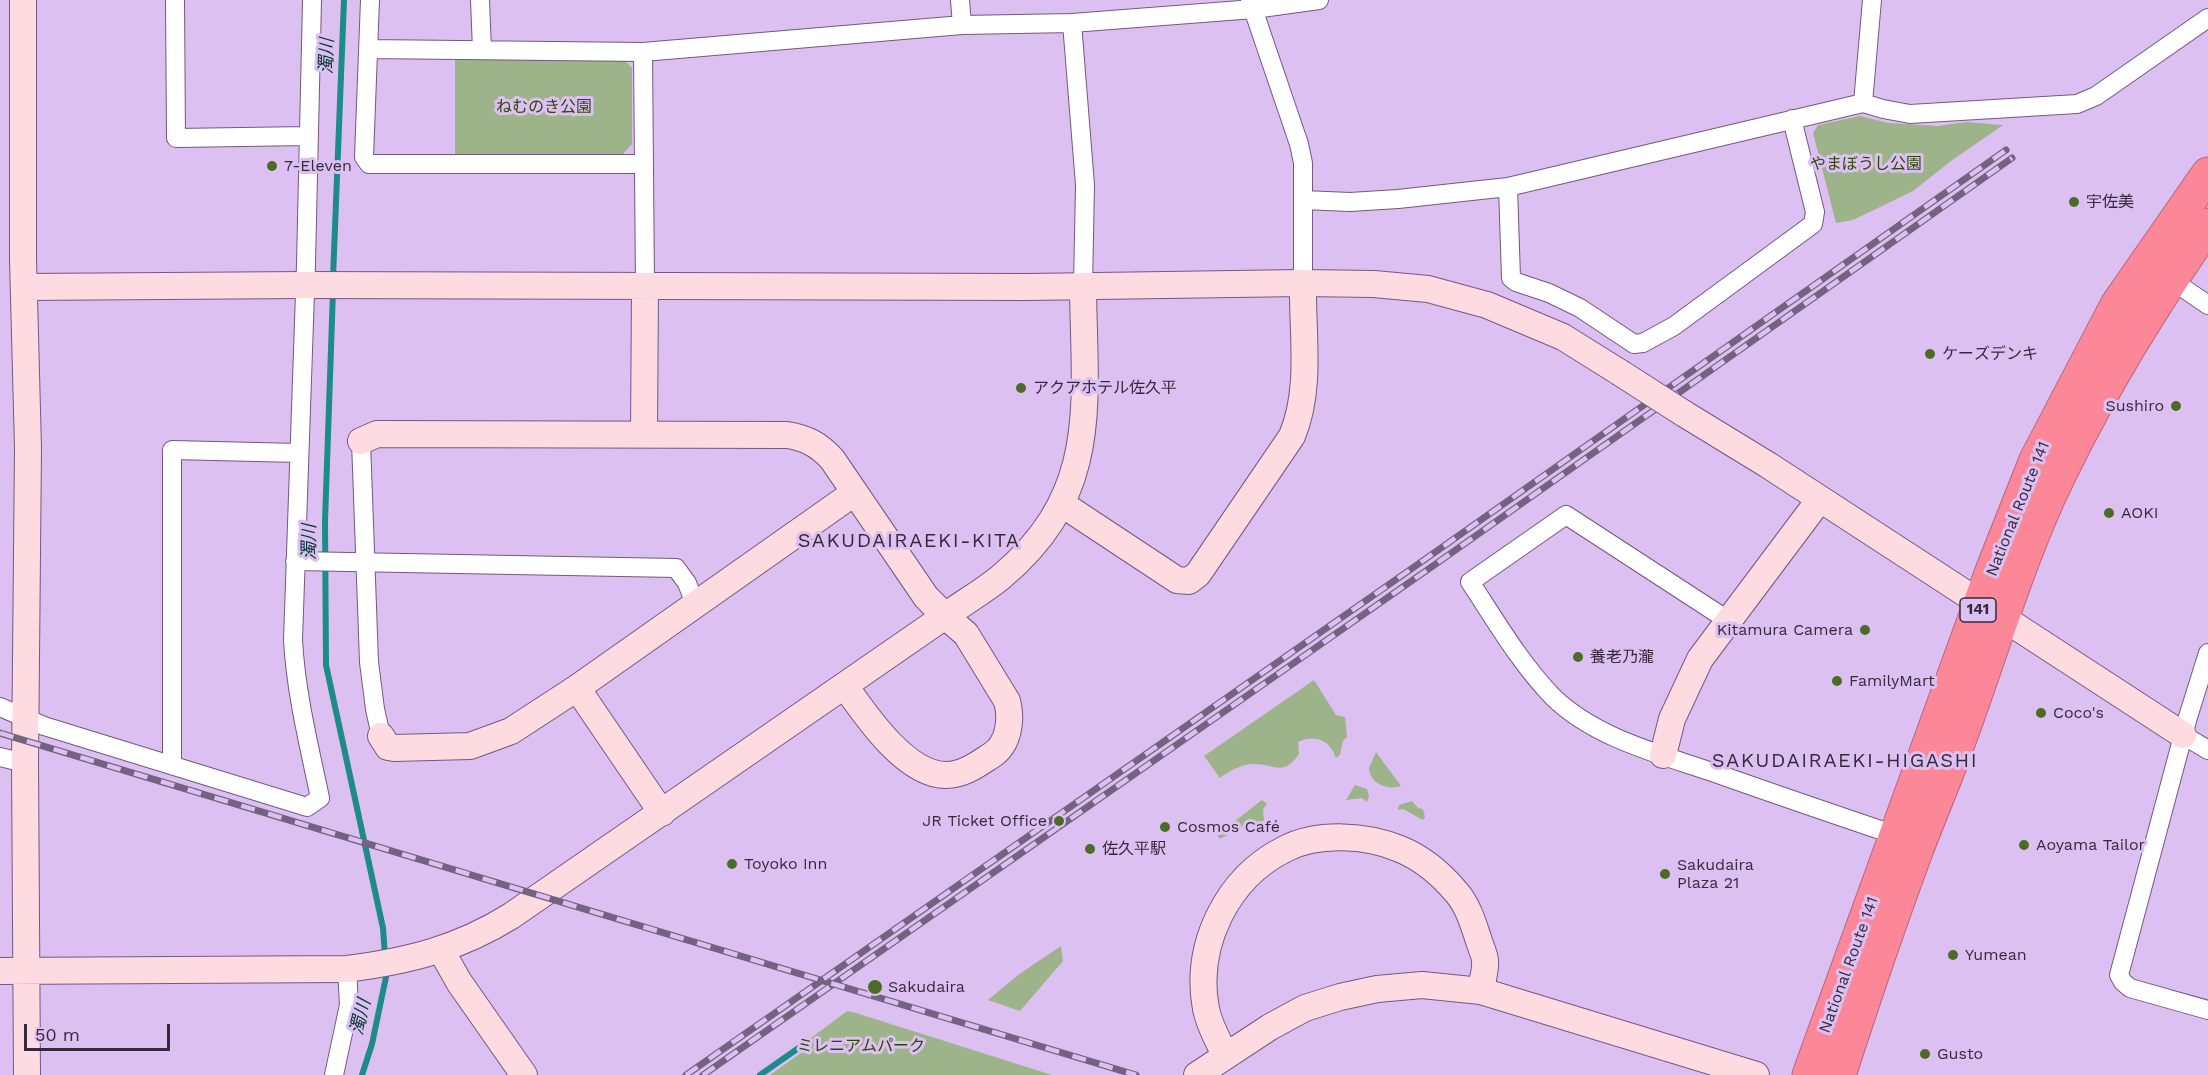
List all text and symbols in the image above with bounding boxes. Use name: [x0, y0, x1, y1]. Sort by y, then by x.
water label: 濁川: [316, 38, 338, 74]
park label: ねむのき公園: [496, 97, 592, 117]
park label: やまぼうし公園: [1810, 154, 1922, 174]
place label: 7-Eleven: [284, 156, 352, 176]
marker: 7-Eleven: [265, 159, 279, 173]
place label: 宇佐美: [2086, 192, 2134, 212]
marker: 宇佐美: [2067, 195, 2081, 209]
place label: ケーズデンキ: [1942, 344, 2038, 364]
marker: ケーズデンキ: [1923, 347, 1937, 361]
place label: アクアホテル佐久平: [1033, 378, 1177, 398]
marker: アクアホテル佐久平: [1014, 381, 1028, 395]
place label: Sushiro: [2105, 396, 2164, 416]
marker: Sushiro: [2169, 399, 2183, 413]
street label: National Route 141: [1982, 439, 2054, 579]
place label: AOKI: [2121, 503, 2158, 523]
marker: AOKI: [2102, 506, 2116, 520]
water label: 濁川: [299, 524, 321, 560]
district label: SAKUDAIRAEKI-KITA: [798, 529, 1020, 553]
road number: 141: [1960, 598, 1996, 622]
place label: Kitamura Camera: [1717, 620, 1853, 640]
marker: Kitamura Camera: [1858, 623, 1872, 637]
place label: 養老乃瀧: [1590, 647, 1654, 667]
marker: 養老乃瀧: [1571, 650, 1585, 664]
place label: FamilyMart: [1849, 671, 1935, 691]
marker: FamilyMart: [1830, 674, 1844, 688]
place label: Coco's: [2053, 703, 2104, 723]
marker: Coco's: [2034, 706, 2048, 720]
district label: SAKUDAIRAEKI-HIGASHI: [1712, 749, 1978, 773]
place label: JR Ticket Office: [922, 811, 1047, 831]
marker: JR Ticket Office: [1052, 814, 1066, 828]
place label: Cosmos Café: [1177, 817, 1280, 837]
marker: Cosmos Café: [1158, 820, 1172, 834]
place label: Aoyama Tailor: [2036, 835, 2145, 855]
marker: Aoyama Tailor: [2017, 838, 2031, 852]
place label: 佐久平駅: [1102, 839, 1166, 859]
marker: 佐久平駅: [1083, 842, 1097, 856]
place label: Toyoko Inn: [744, 854, 827, 874]
place label: Sakudaira Plaza 21: [1677, 855, 1754, 893]
marker: Toyoko Inn: [725, 857, 739, 871]
marker: Sakudaira Plaza 21: [1658, 867, 1672, 881]
street label: National Route 141: [1815, 894, 1883, 1036]
place label: Yumean: [1965, 945, 2027, 965]
marker: Yumean: [1946, 948, 1960, 962]
place label: Sakudaira: [888, 977, 965, 997]
marker: Sakudaira: [866, 978, 884, 996]
water label: 濁川: [346, 997, 376, 1037]
scale bar: [27, 1012, 172, 1050]
text: 50 m: [35, 1024, 80, 1045]
park label: ミレニアムパーク: [797, 1036, 925, 1056]
place label: Gusto: [1937, 1044, 1983, 1064]
marker: Gusto: [1918, 1047, 1932, 1061]

